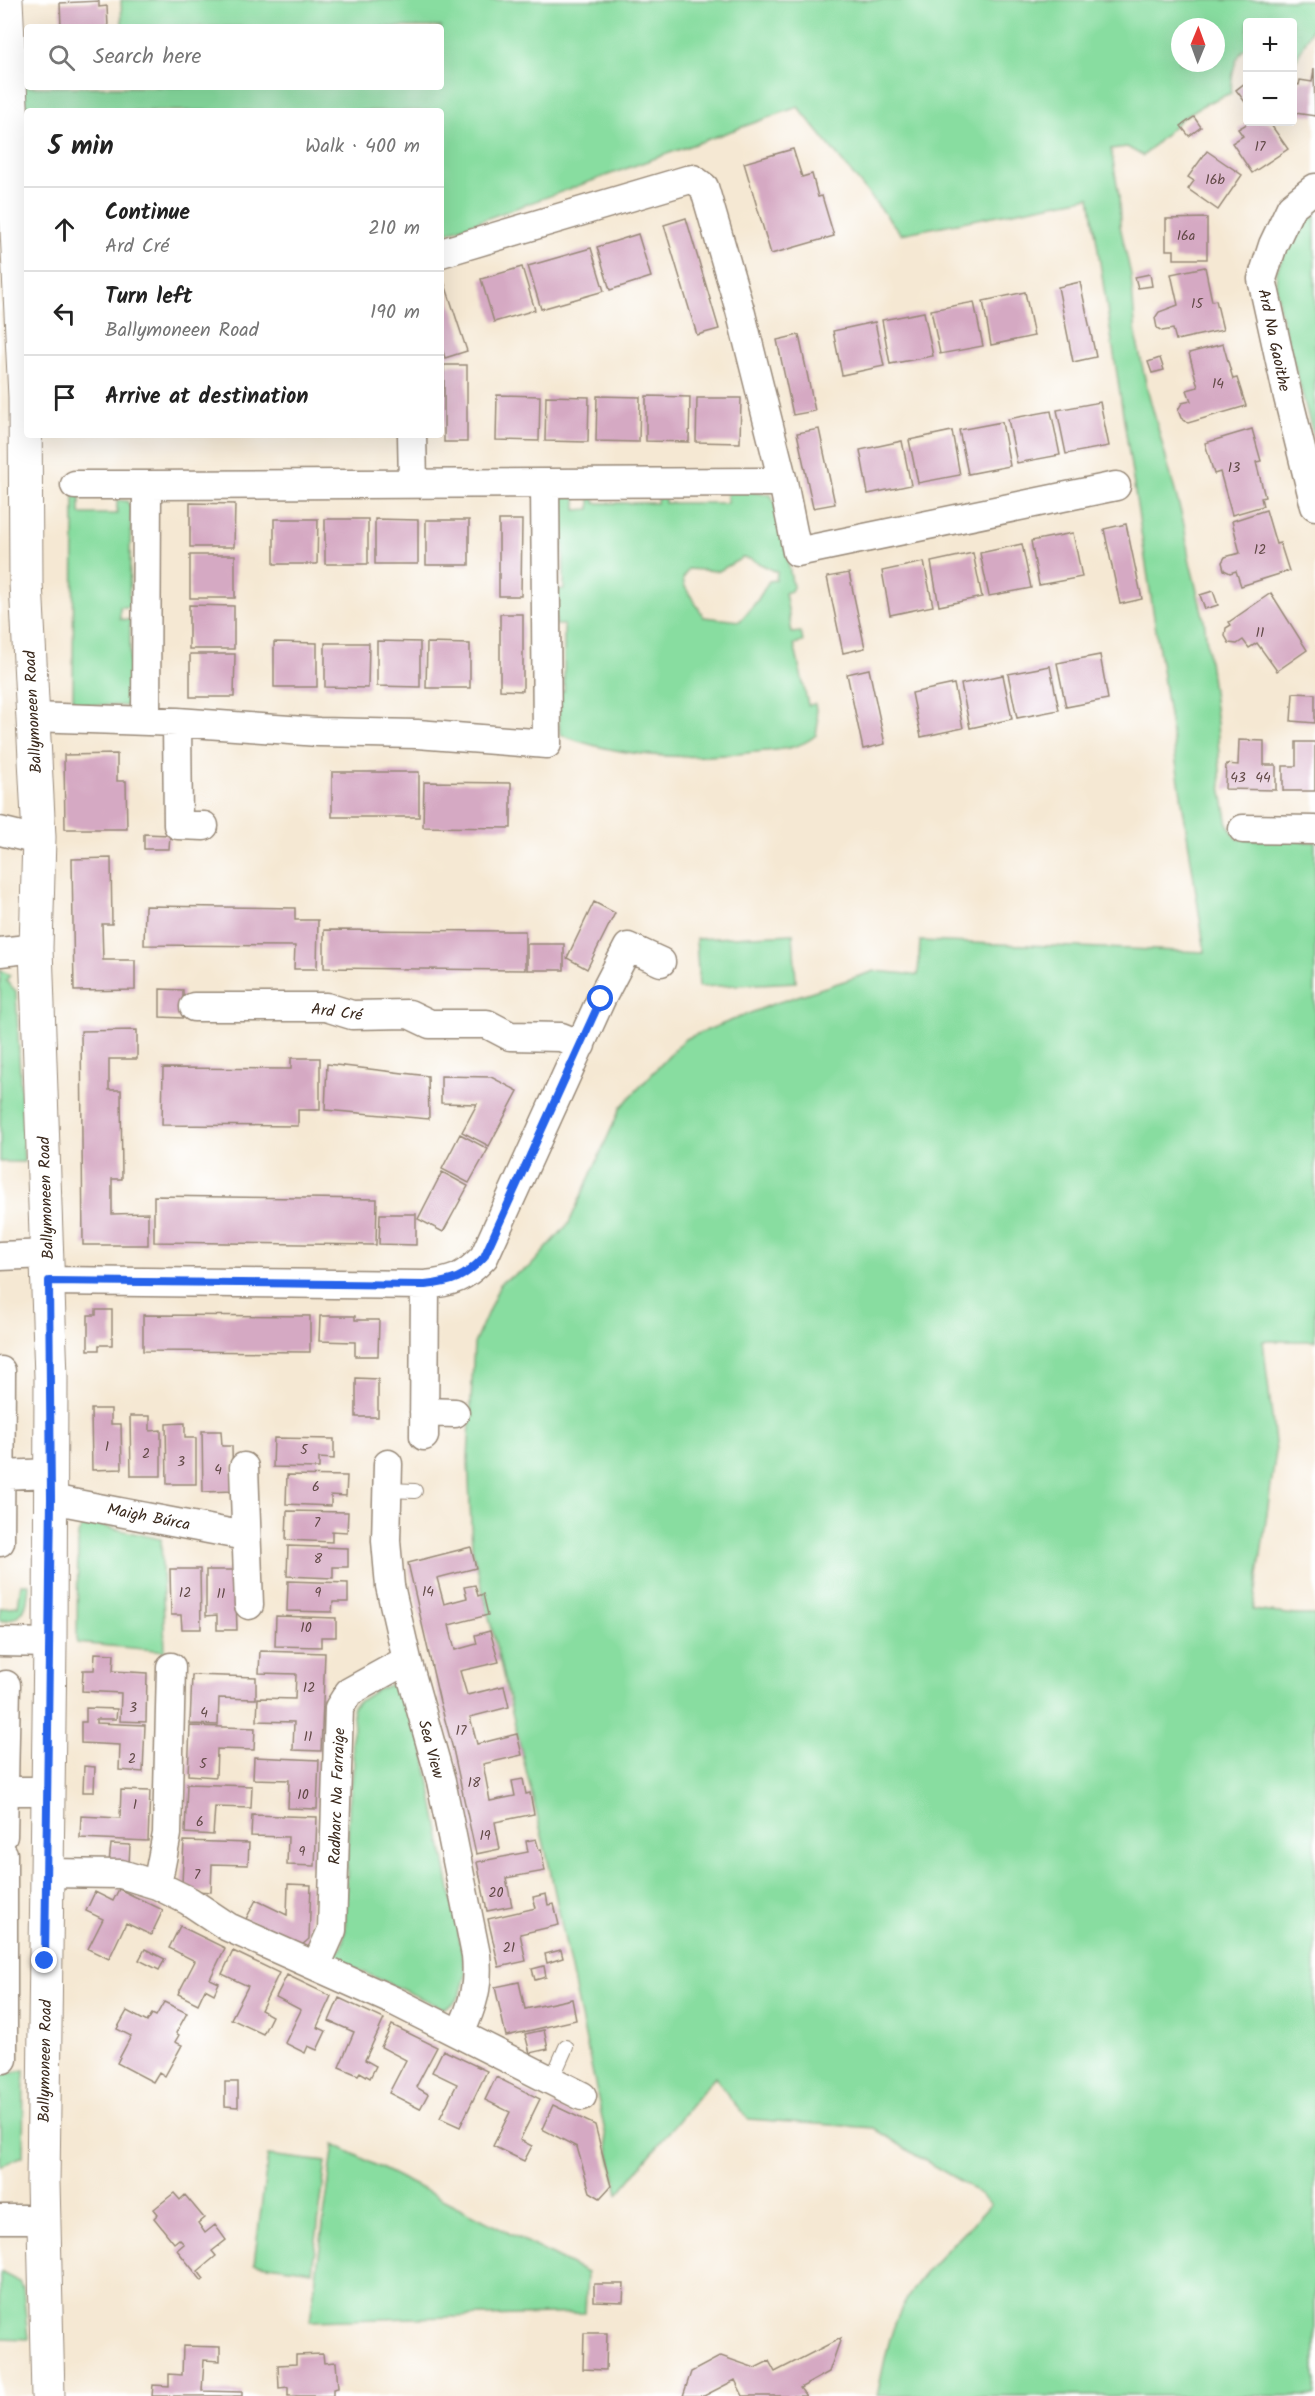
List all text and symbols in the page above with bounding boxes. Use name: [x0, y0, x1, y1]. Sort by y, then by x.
north arrow: [1171, 18, 1225, 72]
map controls: [1243, 18, 1297, 126]
button: +: [1243, 18, 1297, 72]
search box: [24, 24, 444, 90]
text: Search here: [93, 40, 201, 75]
icon: search: [45, 41, 78, 74]
button: −: [1243, 72, 1297, 126]
text: 5 min: [48, 126, 114, 168]
text: Walk · 400 m: [305, 131, 420, 163]
house number: 17: [1255, 136, 1266, 158]
house number: 16b: [1205, 169, 1225, 191]
text: Continue: [105, 196, 190, 231]
icon: ahead: [48, 213, 81, 246]
text: 210 m: [368, 213, 420, 245]
house number: 16a: [1177, 225, 1195, 247]
text: Ard Cré: [105, 231, 169, 263]
text: Turn left: [105, 280, 192, 315]
street label: Ard Na Gaoithe: [1250, 287, 1297, 394]
house number: 15: [1191, 293, 1204, 315]
icon: left: [48, 297, 81, 330]
text: 190 m: [370, 297, 420, 329]
text: Ballymoneen Road: [105, 315, 259, 347]
house number: 14: [1212, 373, 1224, 395]
text: Arrive at destination: [105, 380, 308, 415]
icon: arrive: [48, 381, 81, 414]
house number: 13: [1228, 457, 1240, 479]
house number: 12: [1254, 539, 1266, 561]
house number: 11: [1256, 622, 1264, 644]
street label: Ballymoneen Road: [18, 649, 49, 774]
house number: 43: [1230, 767, 1246, 789]
house number: 44: [1255, 767, 1271, 789]
route start: [587, 985, 613, 1011]
street label: Ard Cré: [310, 997, 365, 1028]
street label: Ballymoneen Road: [32, 1135, 61, 1260]
house number: 1: [105, 1436, 109, 1458]
house number: 5: [300, 1439, 309, 1461]
house number: 2: [142, 1443, 150, 1465]
house number: 3: [177, 1451, 185, 1473]
house number: 4: [214, 1459, 222, 1481]
house number: 6: [312, 1476, 320, 1498]
street label: Maigh Búrca: [105, 1497, 192, 1538]
house number: 7: [314, 1512, 321, 1534]
house number: 8: [314, 1548, 323, 1570]
house number: 14: [422, 1581, 434, 1603]
house number: 12: [179, 1582, 191, 1604]
house number: 9: [315, 1582, 322, 1604]
house number: 11: [217, 1583, 225, 1605]
house number: 10: [300, 1617, 312, 1639]
house number: 12: [303, 1677, 315, 1699]
house number: 3: [129, 1697, 137, 1719]
house number: 4: [200, 1702, 208, 1724]
street label: Sea View: [411, 1717, 450, 1782]
house number: 17: [456, 1720, 467, 1742]
house number: 11: [304, 1726, 312, 1748]
street label: Radharc Na Farraige: [323, 1727, 352, 1865]
house number: 2: [128, 1748, 136, 1770]
house number: 5: [199, 1753, 208, 1775]
house number: 18: [468, 1772, 481, 1794]
house number: 10: [297, 1784, 309, 1806]
house number: 1: [133, 1794, 137, 1816]
house number: 6: [196, 1811, 204, 1833]
house number: 19: [479, 1825, 491, 1847]
house number: 9: [299, 1841, 306, 1863]
house number: 7: [194, 1864, 201, 1886]
house number: 20: [488, 1882, 504, 1904]
house number: 21: [503, 1937, 515, 1959]
route end: [31, 1947, 57, 1973]
street label: Ballymoneen Road: [32, 1998, 59, 2123]

